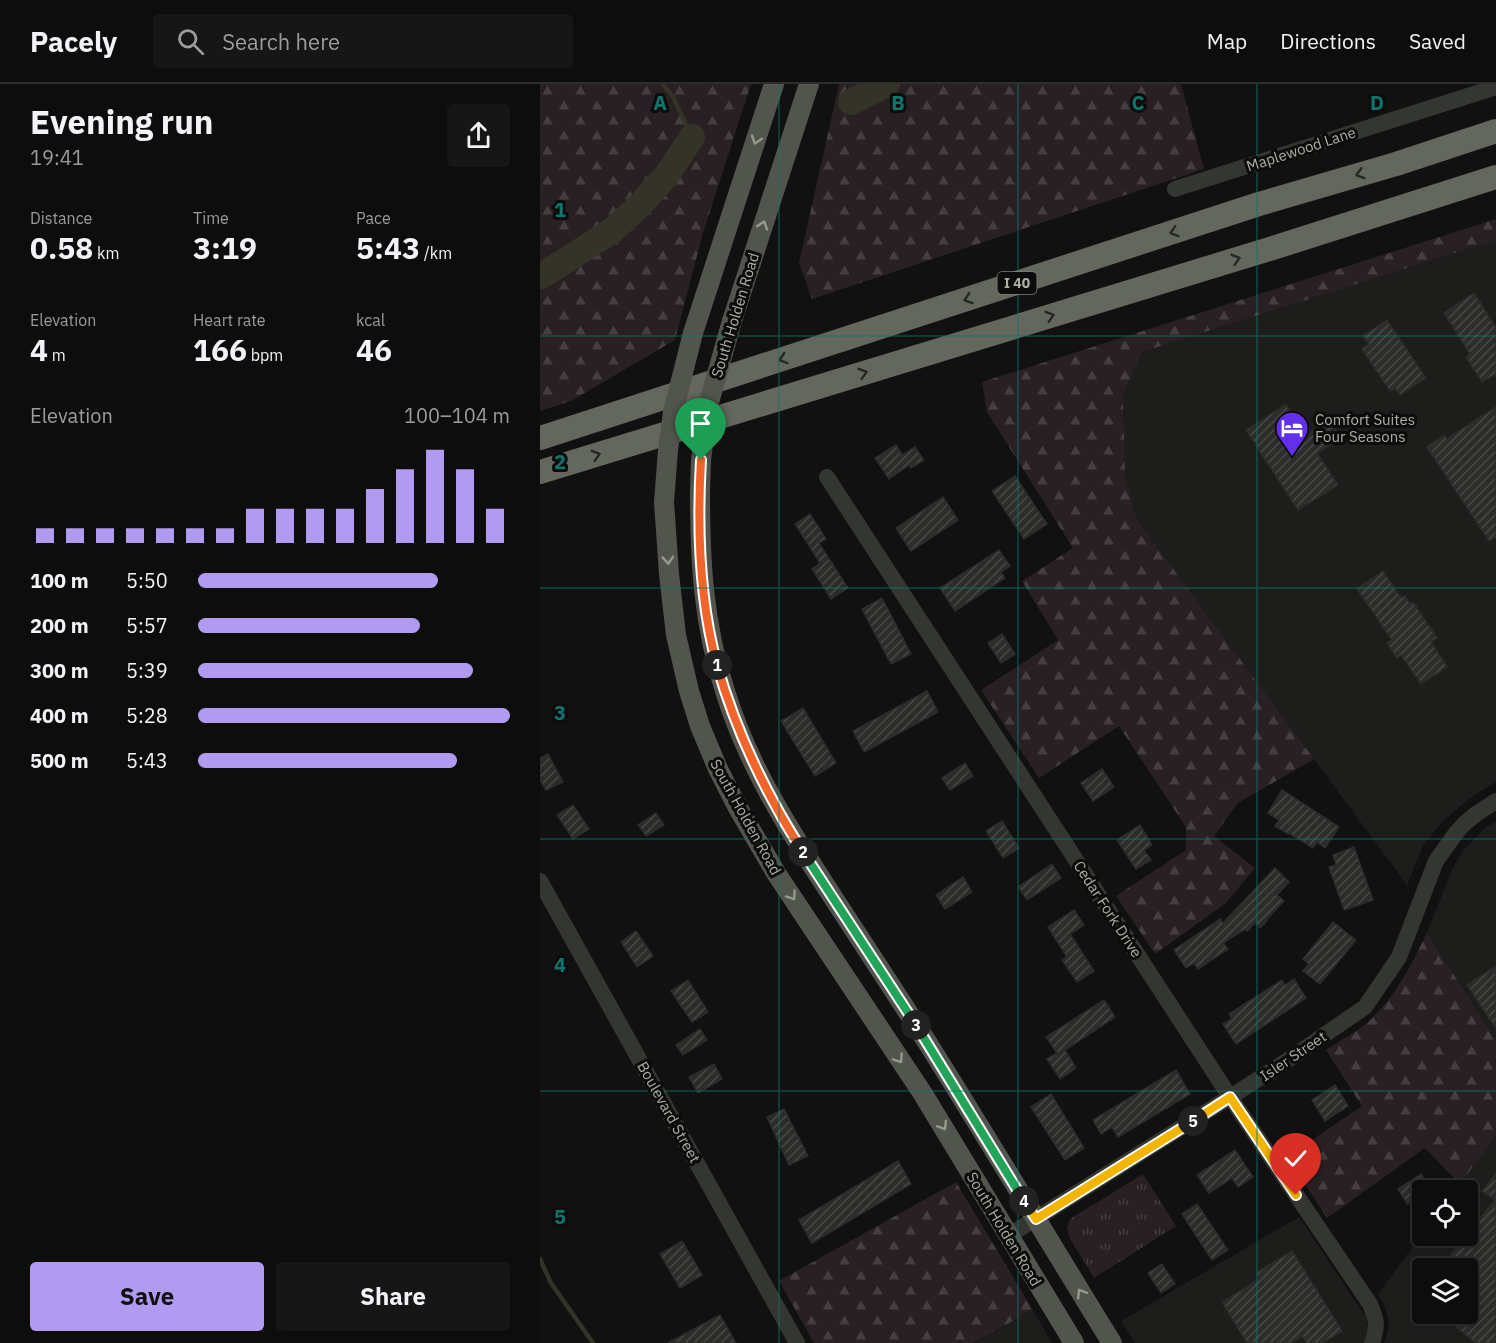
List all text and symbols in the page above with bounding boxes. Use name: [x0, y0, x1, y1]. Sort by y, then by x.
search box: [153, 14, 573, 68]
text: Pacely: [30, 23, 117, 60]
icon: search: [174, 25, 207, 58]
text: Search here: [222, 27, 340, 56]
text: Map: [1207, 27, 1247, 55]
text: Directions: [1280, 27, 1376, 55]
text: Saved: [1409, 27, 1466, 55]
text: A: [653, 89, 667, 116]
text: B: [891, 89, 905, 116]
text: C: [1131, 89, 1145, 116]
text: D: [1370, 89, 1384, 116]
text: Evening run: [30, 100, 214, 143]
button: share: [447, 104, 510, 167]
street label: Maplewood Lane: [1244, 122, 1358, 176]
one-way arrow: [750, 134, 763, 145]
text: 19:41: [30, 144, 84, 171]
one-way arrow: [1355, 167, 1366, 179]
text: 1: [554, 196, 566, 223]
text: Distance: [30, 208, 92, 228]
text: Time: [193, 208, 229, 228]
text: Pace: [356, 208, 391, 228]
one-way arrow: [756, 220, 768, 231]
one-way arrow: [1169, 225, 1180, 237]
text: 0.58: [30, 228, 93, 267]
text: 3:19: [193, 228, 257, 267]
text: 5:43: [356, 228, 420, 267]
text: km: [93, 243, 120, 263]
text: /km: [420, 243, 452, 263]
street label: South Holden Road: [707, 250, 763, 380]
one-way arrow: [1230, 254, 1241, 266]
road number: I 40: [998, 272, 1036, 294]
one-way arrow: [963, 291, 974, 304]
text: Elevation: [30, 310, 96, 330]
text: Heart rate: [193, 310, 266, 330]
text: kcal: [356, 310, 385, 330]
one-way arrow: [1044, 311, 1055, 323]
text: 4: [30, 330, 48, 369]
text: 166: [193, 330, 247, 369]
text: 46: [356, 330, 392, 369]
text: m: [48, 345, 66, 365]
text: bpm: [247, 345, 283, 365]
one-way arrow: [778, 352, 789, 364]
one-way arrow: [857, 368, 868, 381]
pin: [675, 398, 726, 460]
text: Elevation: [30, 402, 113, 429]
text: 100–104 m: [404, 402, 510, 429]
icon: arrive: [684, 407, 717, 440]
hotel icon: Comfort Suites Four Seasons: [1274, 410, 1310, 457]
place label: Comfort Suites Four Seasons: [1315, 410, 1415, 446]
text: 2: [554, 448, 566, 475]
one-way arrow: [590, 450, 601, 462]
one-way arrow: [661, 556, 674, 565]
text: 100 m: [30, 567, 89, 594]
text: 5:50: [126, 567, 168, 594]
text: 200 m: [30, 612, 89, 639]
text: 5:57: [126, 612, 168, 639]
pin: 1: [702, 650, 732, 680]
text: 1: [712, 655, 722, 675]
text: 300 m: [30, 657, 89, 684]
text: 5:39: [126, 657, 168, 684]
text: 3: [554, 699, 566, 726]
text: 400 m: [30, 702, 89, 729]
text: 5:28: [126, 702, 168, 729]
text: 500 m: [30, 747, 89, 774]
text: 5:43: [126, 747, 168, 774]
street label: South Holden Road: [706, 756, 786, 878]
pin: 2: [788, 837, 818, 867]
text: 2: [798, 842, 808, 862]
street label: Cedar Fork Drive: [1070, 857, 1146, 961]
one-way arrow: [784, 890, 796, 900]
text: 4: [554, 951, 566, 978]
pin: 3: [901, 1010, 931, 1040]
text: 3: [911, 1015, 921, 1035]
street label: Isler Street: [1256, 1027, 1330, 1085]
one-way arrow: [892, 1052, 903, 1063]
street label: Boulevard Street: [633, 1058, 705, 1166]
pin: 5: [1178, 1106, 1208, 1136]
text: 5: [1188, 1111, 1198, 1131]
one-way arrow: [936, 1120, 947, 1131]
pin: [1270, 1133, 1321, 1195]
icon: check: [1279, 1142, 1312, 1175]
street label: South Holden Road: [963, 1169, 1045, 1289]
map controls: [1412, 1180, 1478, 1324]
button: locate: [1412, 1180, 1478, 1246]
pin: 4: [1009, 1186, 1039, 1216]
text: 4: [1019, 1191, 1029, 1211]
text: 5: [554, 1203, 566, 1230]
button: layers: [1412, 1258, 1478, 1324]
button: Save: [30, 1262, 264, 1331]
button: Share: [276, 1262, 510, 1331]
one-way arrow: [1076, 1289, 1088, 1299]

